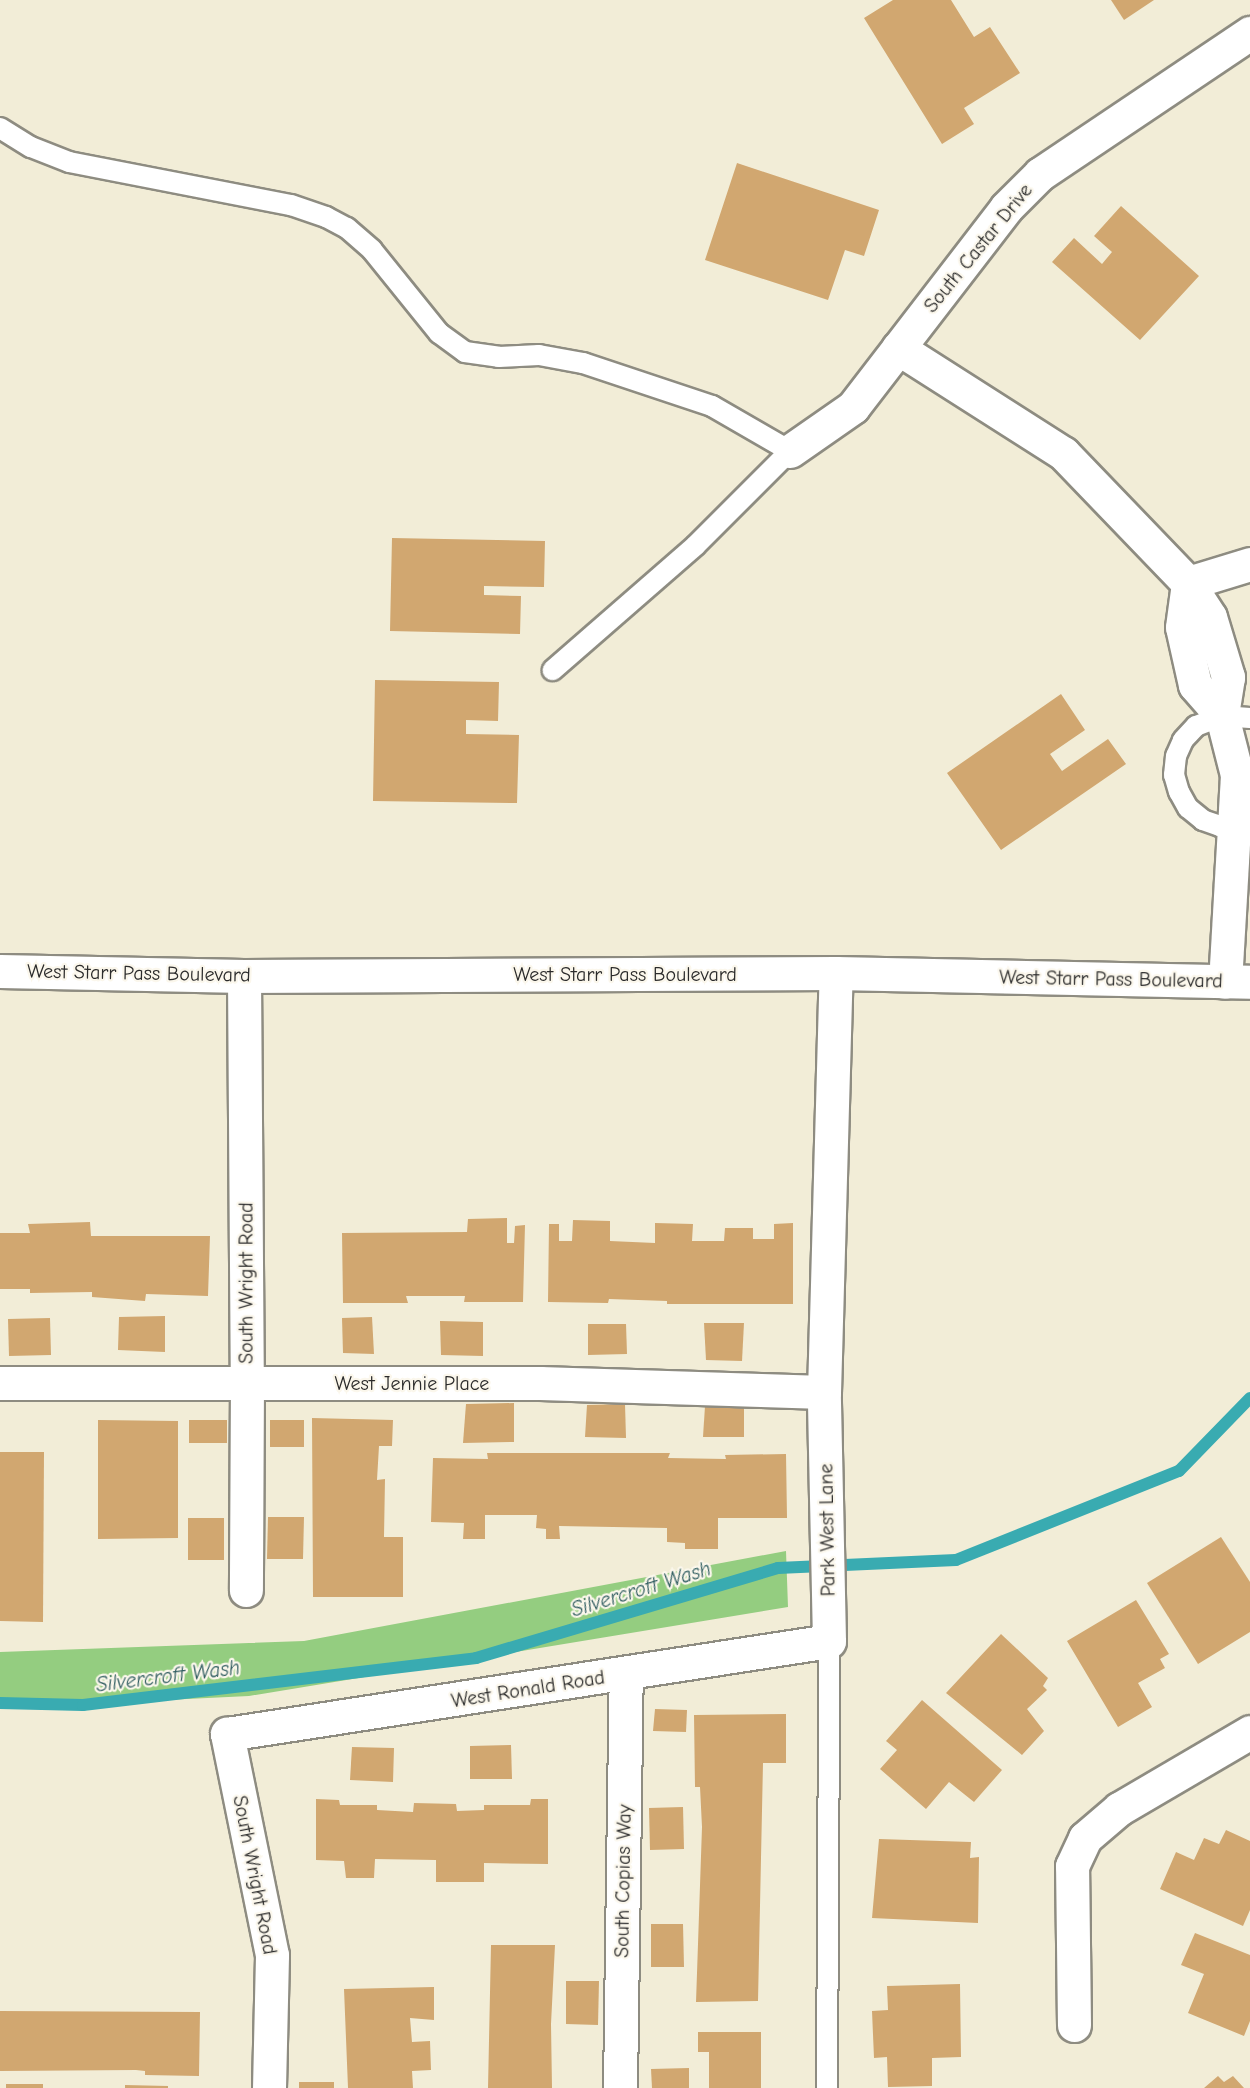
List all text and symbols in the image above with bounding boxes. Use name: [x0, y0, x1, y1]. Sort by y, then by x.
street label: South Castar Drive: [919, 179, 1037, 317]
street label: West Starr Pass Boulevard: [27, 959, 251, 987]
street label: West Starr Pass Boulevard: [513, 962, 737, 986]
street label: West Starr Pass Boulevard: [999, 965, 1223, 993]
street label: South Wright Road: [234, 1202, 258, 1364]
street label: West Jennie Place: [335, 1371, 489, 1395]
street label: Park West Lane: [814, 1463, 840, 1597]
water label: Silvercroft Wash: [568, 1556, 714, 1622]
water label: Silvercroft Wash: [95, 1655, 241, 1697]
street label: West Ronald Road: [449, 1665, 607, 1713]
street label: South Wright Road: [228, 1793, 282, 1957]
street label: South Copias Way: [610, 1804, 636, 1958]

